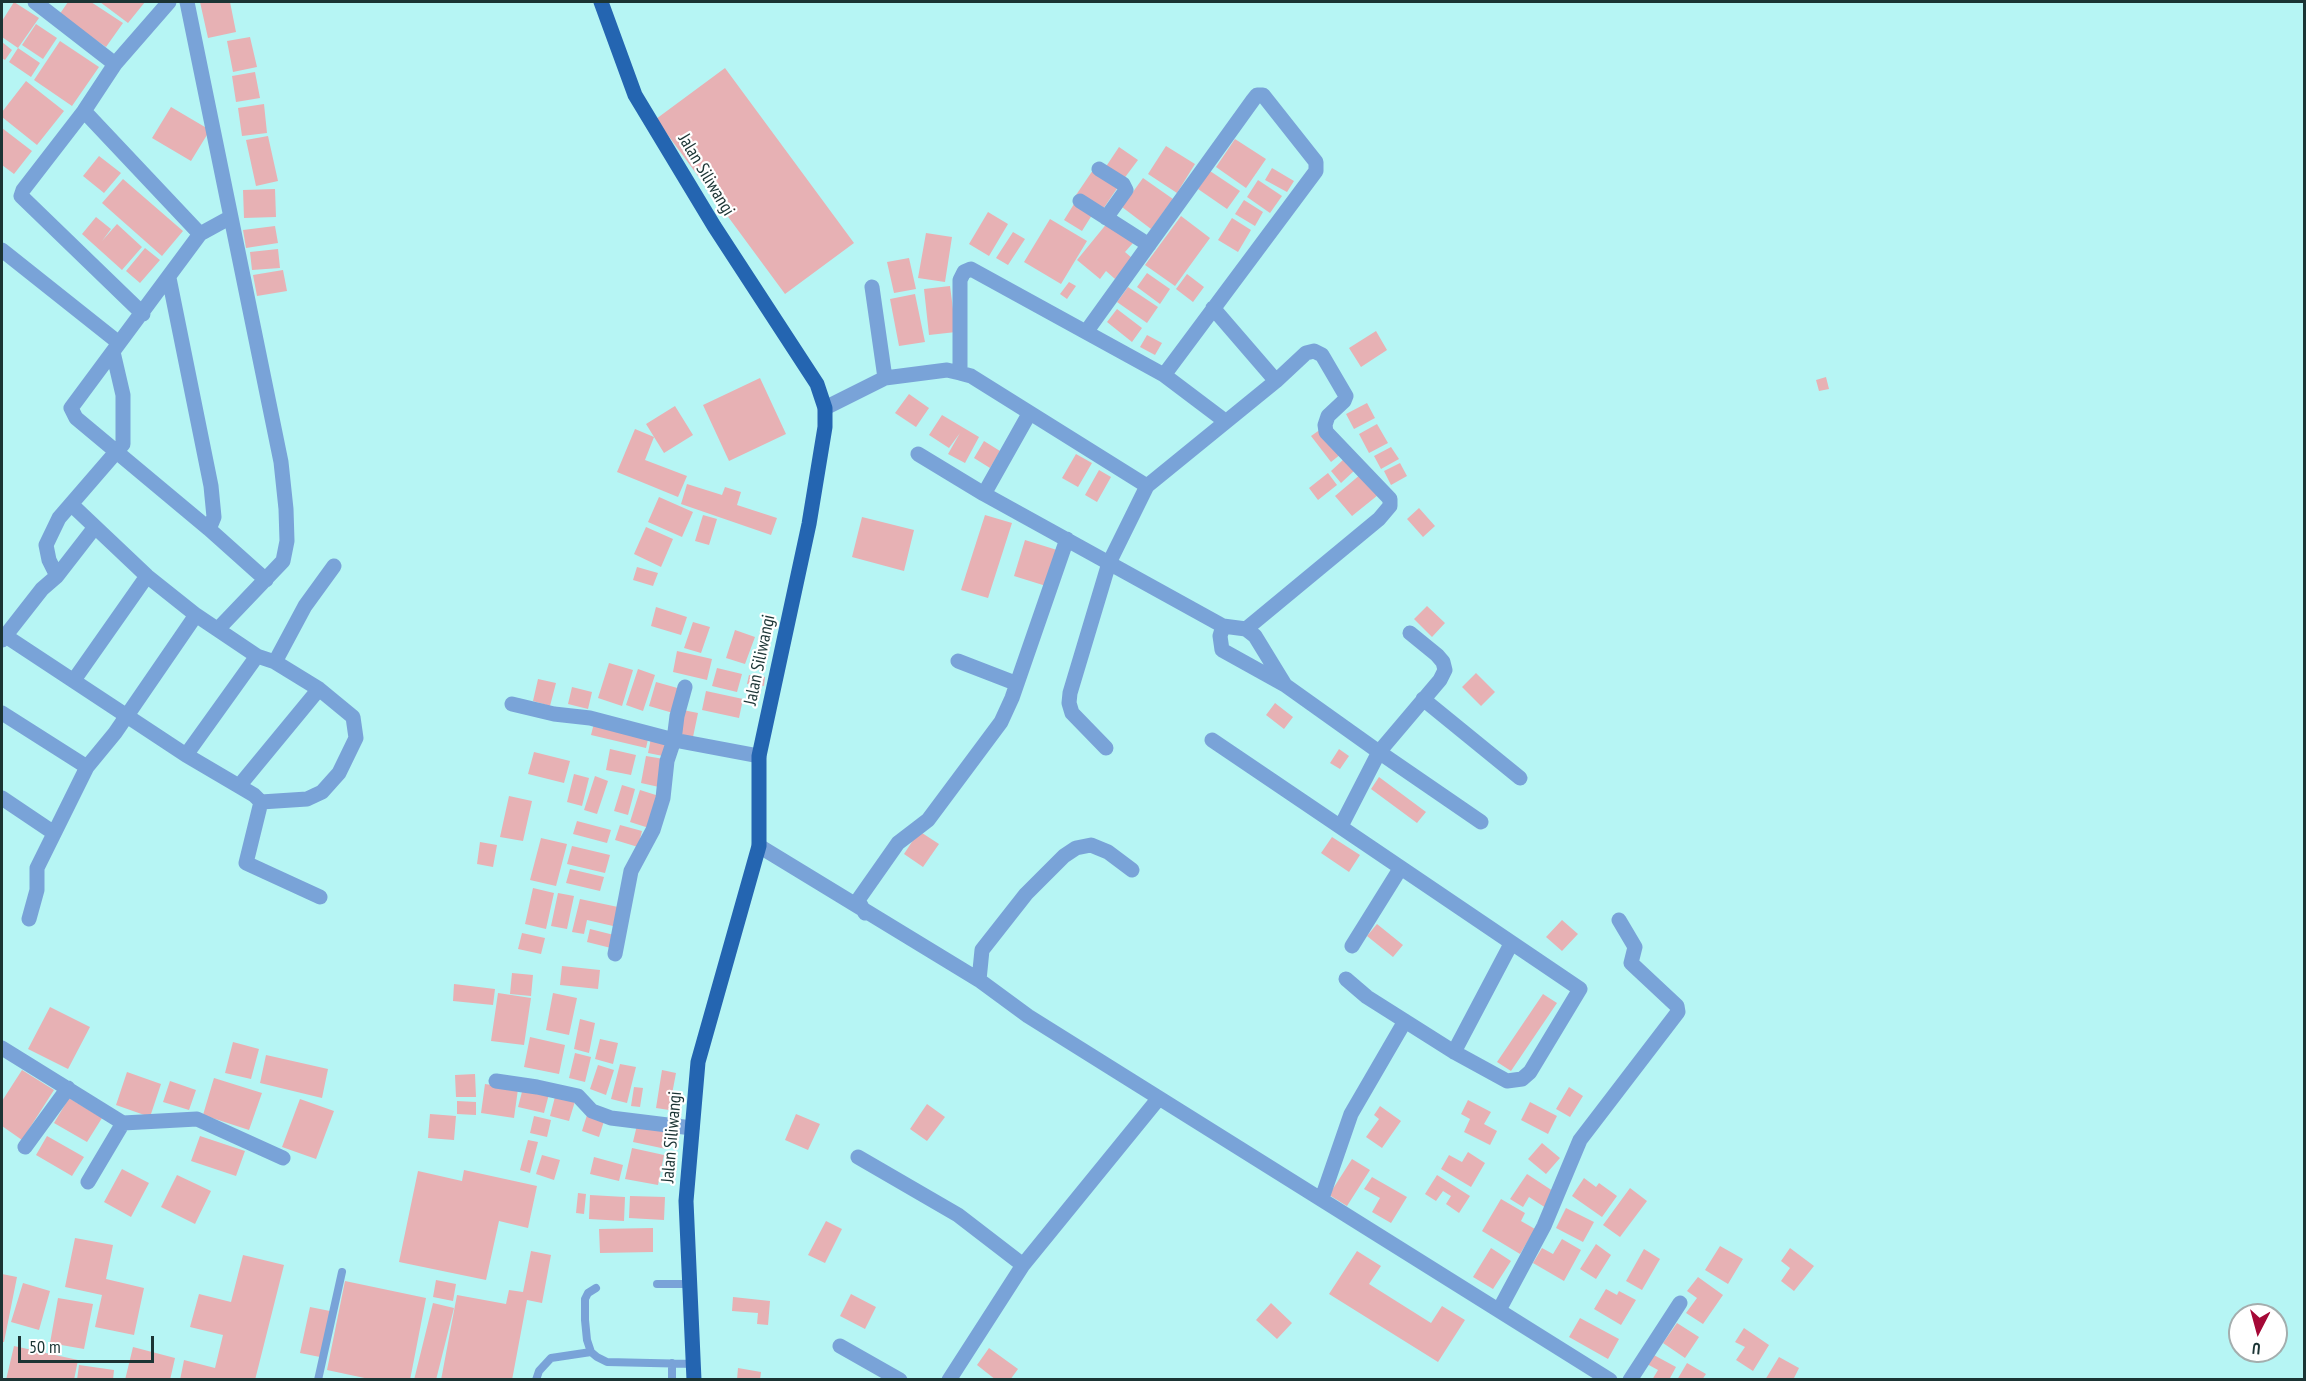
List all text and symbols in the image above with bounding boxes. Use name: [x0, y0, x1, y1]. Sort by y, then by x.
street label: Jalan Siliwangi: [673, 130, 739, 220]
street label: Jalan Siliwangi: [740, 613, 780, 707]
street label: Jalan Siliwangi: [657, 1090, 687, 1184]
north arrow: [2228, 1303, 2288, 1363]
scale bar: [21, 1324, 158, 1362]
text: 50 m: [29, 1335, 61, 1358]
text: U: [2251, 1339, 2261, 1359]

